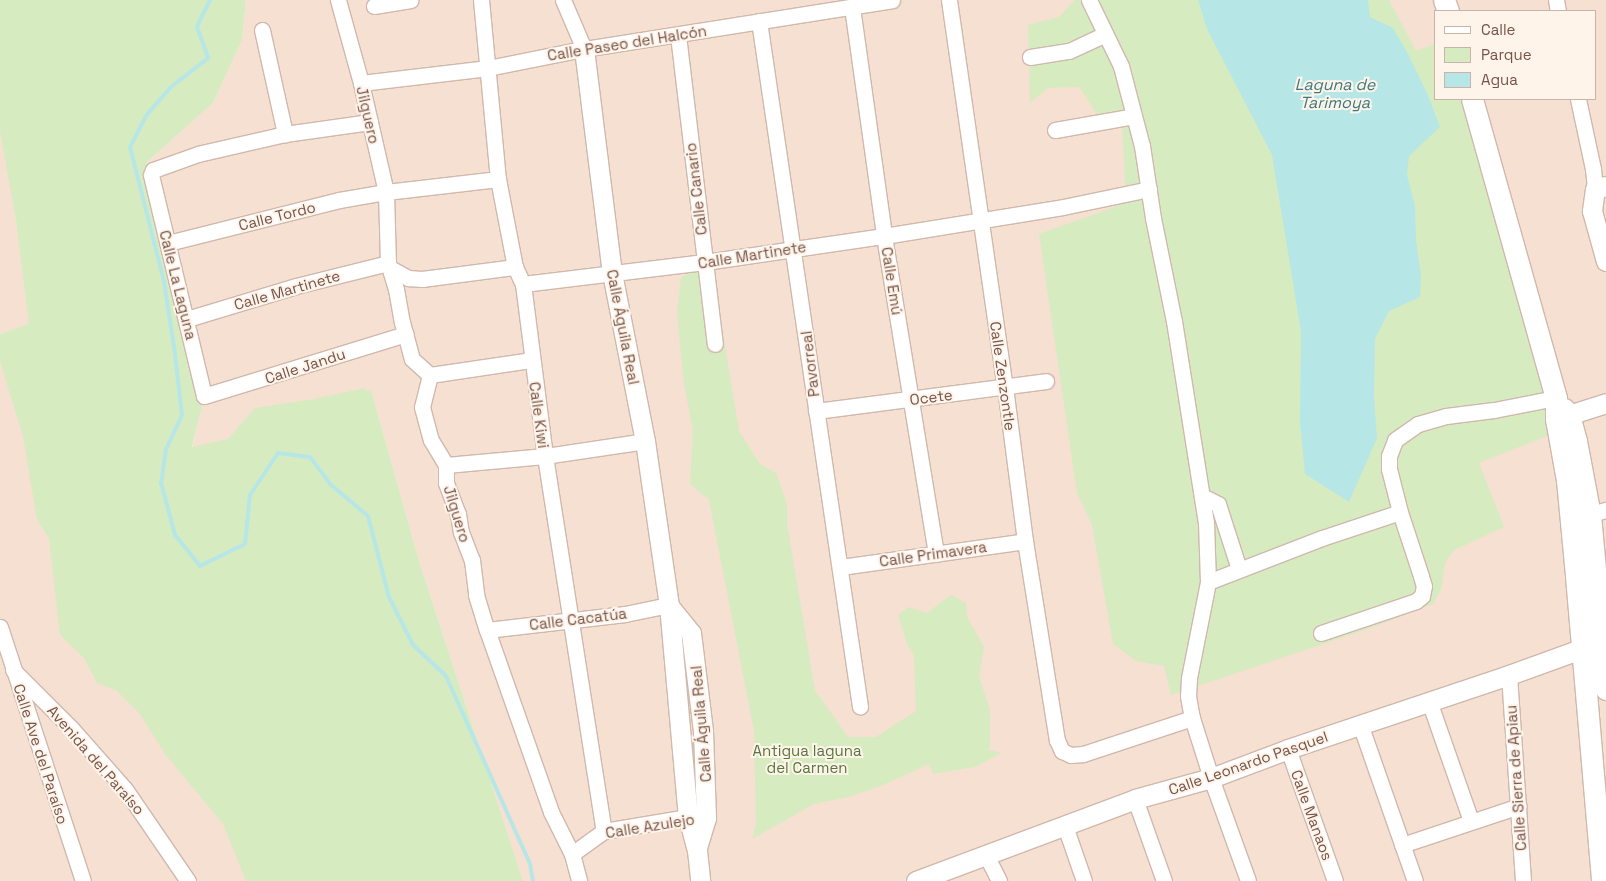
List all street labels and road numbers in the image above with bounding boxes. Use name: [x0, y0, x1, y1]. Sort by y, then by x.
street label: Calle Paseo del Halcón: [546, 21, 708, 65]
street label: Jilguero: [353, 84, 383, 146]
street label: Calle Canario: [681, 142, 711, 236]
street label: Calle Tordo: [236, 198, 318, 234]
street label: Calle La Laguna: [156, 228, 200, 342]
street label: Calle Martinete: [697, 238, 807, 272]
street label: Calle Emú: [878, 246, 906, 316]
street label: Calle Martinete: [232, 266, 342, 314]
street label: Calle Águila Real: [603, 268, 643, 386]
street label: Calle Zenzontle: [986, 320, 1020, 432]
street label: Pavorreal: [797, 330, 823, 398]
street label: Calle Jandu: [262, 345, 348, 387]
street label: Calle Kiwi: [525, 381, 553, 449]
street label: Ocete: [909, 385, 953, 409]
street label: Jilguero: [440, 483, 474, 545]
street label: Calle Primavera: [878, 538, 988, 570]
street label: Calle Cacatúa: [528, 604, 628, 634]
street label: Calle Águila Real: [687, 665, 715, 783]
street label: Calle Ave del Paraíso: [10, 682, 72, 826]
street label: Avenida del Paraíso: [44, 702, 148, 818]
street label: Calle Sierra de Apiau: [1502, 704, 1530, 852]
street label: Calle Leonardo Pasquel: [1166, 727, 1330, 799]
street label: Calle Manaos: [1287, 767, 1337, 863]
street label: Calle Azulejo: [604, 810, 696, 842]

